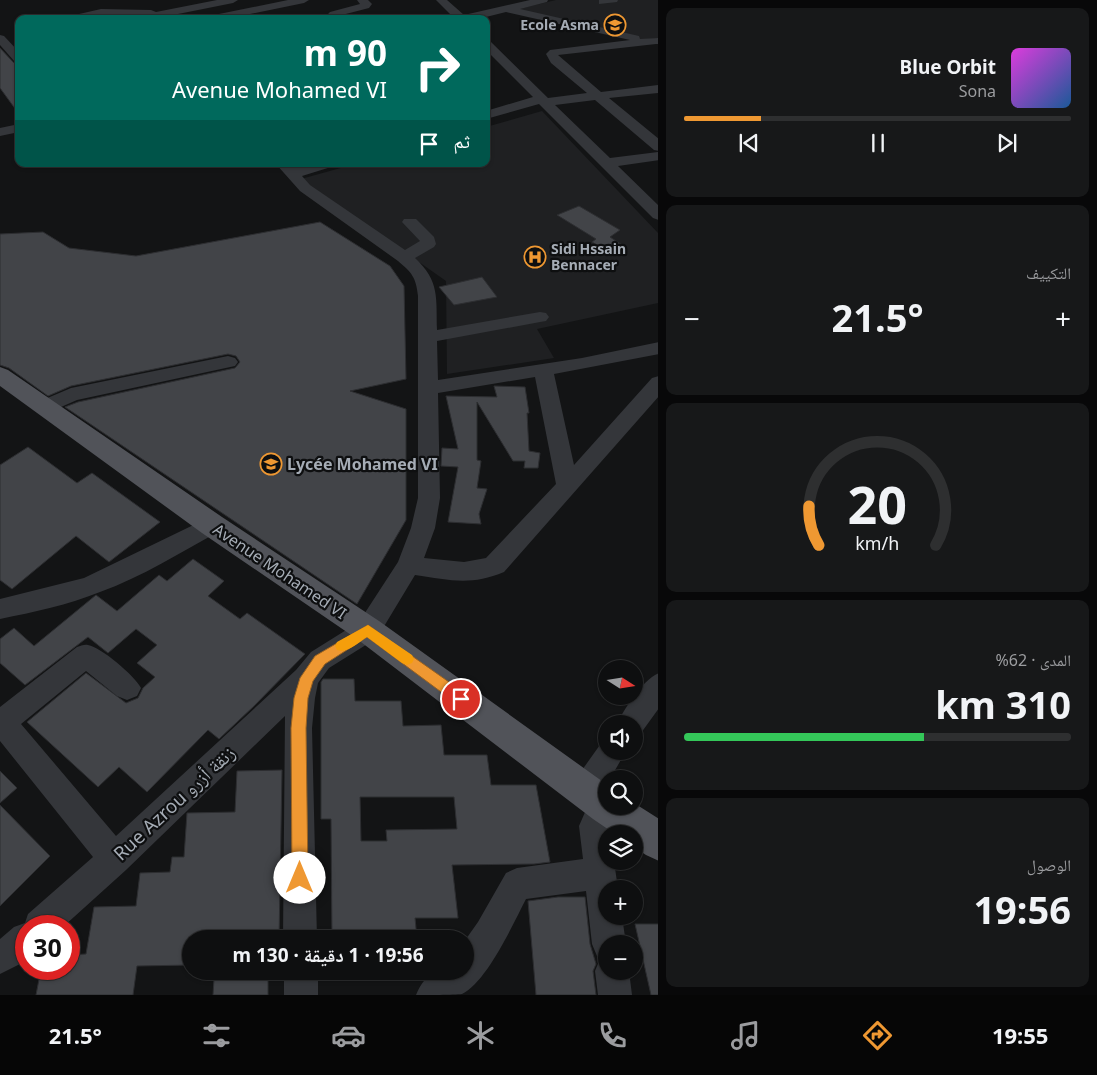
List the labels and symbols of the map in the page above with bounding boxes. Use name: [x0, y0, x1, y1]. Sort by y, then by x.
school or university icon: Ecole Asma: [603, 13, 627, 37]
place label: Ecole Asma: [520, 15, 599, 34]
place label: Sidi Hssain Bennacer: [551, 239, 626, 274]
hospital icon: Sidi Hssain Bennacer: [523, 245, 547, 269]
school or university icon: Lycée Mohamed VI: [259, 452, 283, 476]
place label: Lycée Mohamed VI: [287, 453, 438, 475]
street label: Avenue Mohamed VI: [209, 518, 351, 624]
north arrow: [598, 660, 642, 705]
pin: [440, 678, 482, 720]
street label: Rue Azrou زنقة أزرو: [108, 740, 240, 866]
position arrow: [273, 851, 325, 903]
speed limit sign: 30: [15, 915, 80, 980]

